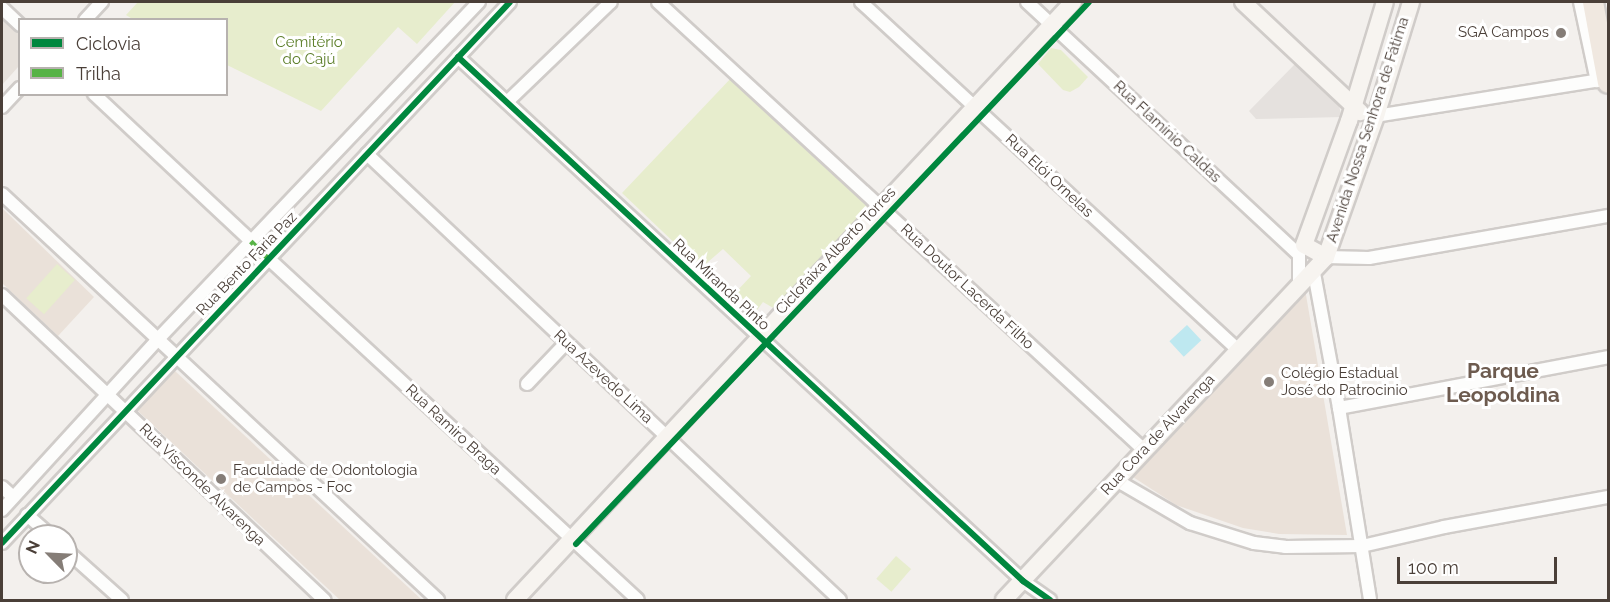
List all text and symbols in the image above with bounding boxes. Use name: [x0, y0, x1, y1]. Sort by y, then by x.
street label: Avenida Nossa Senhora de Fátima: [1323, 15, 1413, 245]
legend: [18, 18, 228, 96]
place label: SGA Campos: [1458, 24, 1549, 42]
marker: SGA Campos: [1554, 26, 1568, 40]
text: Ciclovia: [76, 33, 141, 54]
park label: Cemitério do Cajú: [275, 33, 343, 68]
text: Trilha: [76, 63, 121, 84]
street label: Rua Flamínio Caldas: [1109, 77, 1225, 187]
street label: Rua Elói Ornelas: [1001, 131, 1097, 221]
street label: Ciclofaixa Alberto Torres: [772, 183, 900, 319]
street label: Rua Bento Faria Paz: [193, 208, 301, 320]
street label: Rua Doutor Lacerda Filho: [896, 220, 1038, 354]
street label: Rua Miranda Pinto: [669, 236, 773, 334]
street label: Rua Azevedo Lima: [550, 326, 656, 428]
district label: Parque Leopoldina: [1446, 358, 1560, 408]
place label: Colégio Estadual José do Patrocinio: [1281, 364, 1408, 399]
street label: Rua Cora de Alvarenga: [1097, 371, 1219, 499]
marker: Colégio Estadual José do Patrocinio: [1262, 375, 1276, 389]
street label: Rua Ramiro Braga: [401, 381, 505, 479]
street label: Rua Visconde Alvarenga: [135, 420, 269, 550]
place label: Faculdade de Odontologia de Campos - Foc: [233, 461, 417, 496]
marker: Faculdade de Odontologia de Campos - Foc: [214, 472, 228, 486]
north arrow: [18, 524, 78, 584]
text: N: [22, 538, 44, 557]
scale bar: [1400, 545, 1560, 583]
text: 100 m: [1408, 557, 1459, 578]

